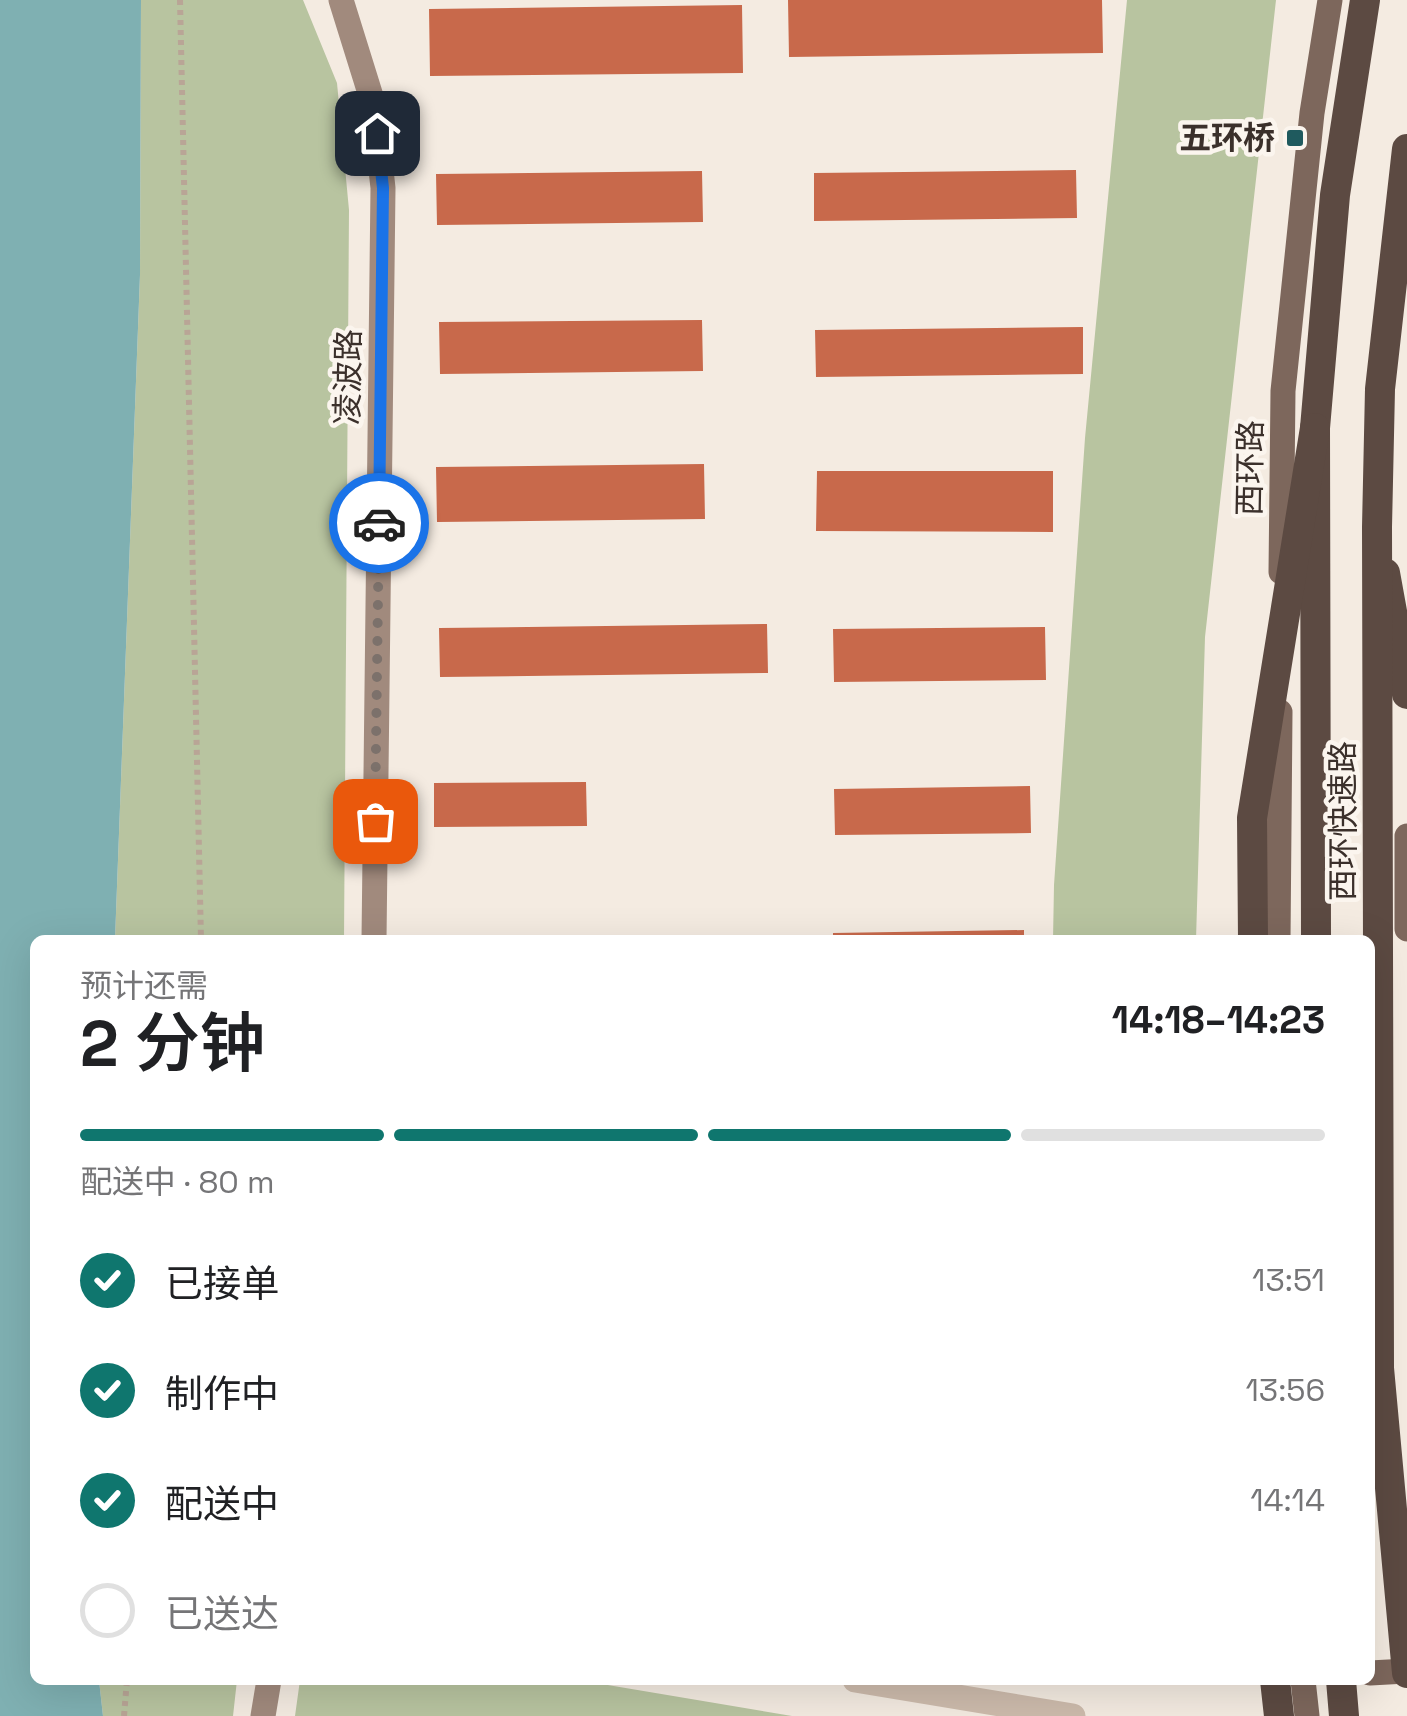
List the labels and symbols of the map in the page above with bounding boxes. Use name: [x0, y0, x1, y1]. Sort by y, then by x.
pin: [335, 91, 420, 176]
place label: 五环桥: [1179, 118, 1275, 158]
marker: 五环桥: [1284, 127, 1306, 149]
street label: 凌波路: [327, 329, 369, 425]
street label: 西环路: [1229, 420, 1271, 516]
courier: [329, 473, 429, 573]
street label: 西环快速路: [1323, 741, 1363, 901]
pin: [333, 779, 418, 864]

